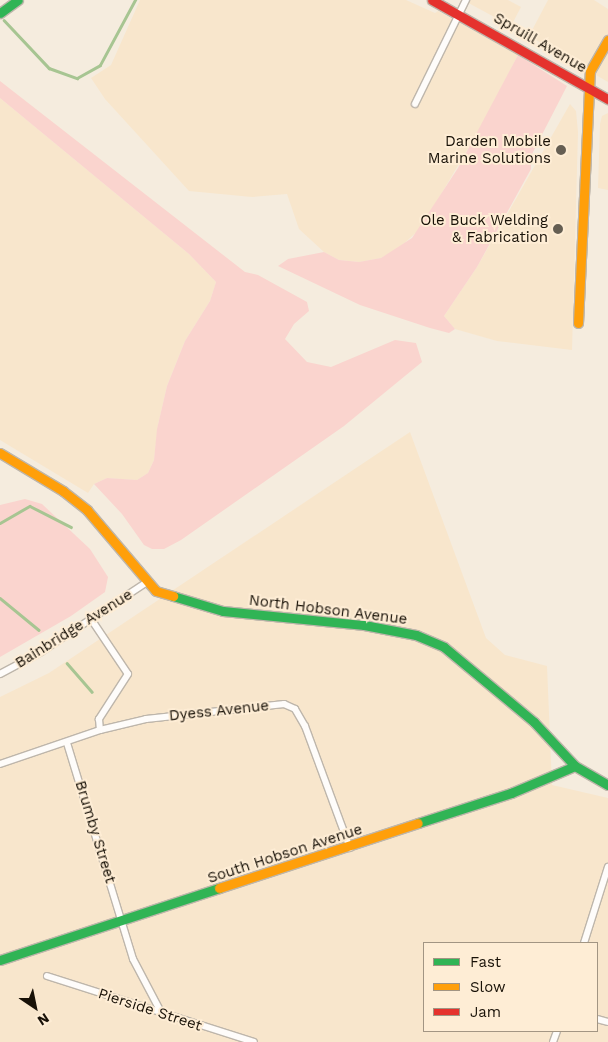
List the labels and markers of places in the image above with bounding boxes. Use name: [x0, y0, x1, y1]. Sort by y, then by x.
place label: Darden Mobile Marine Solutions: [428, 132, 551, 167]
marker: Darden Mobile Marine Solutions: [555, 144, 567, 156]
place label: Ole Buck Welding & Fabrication: [420, 211, 548, 246]
marker: Ole Buck Welding & Fabrication: [552, 223, 564, 235]

